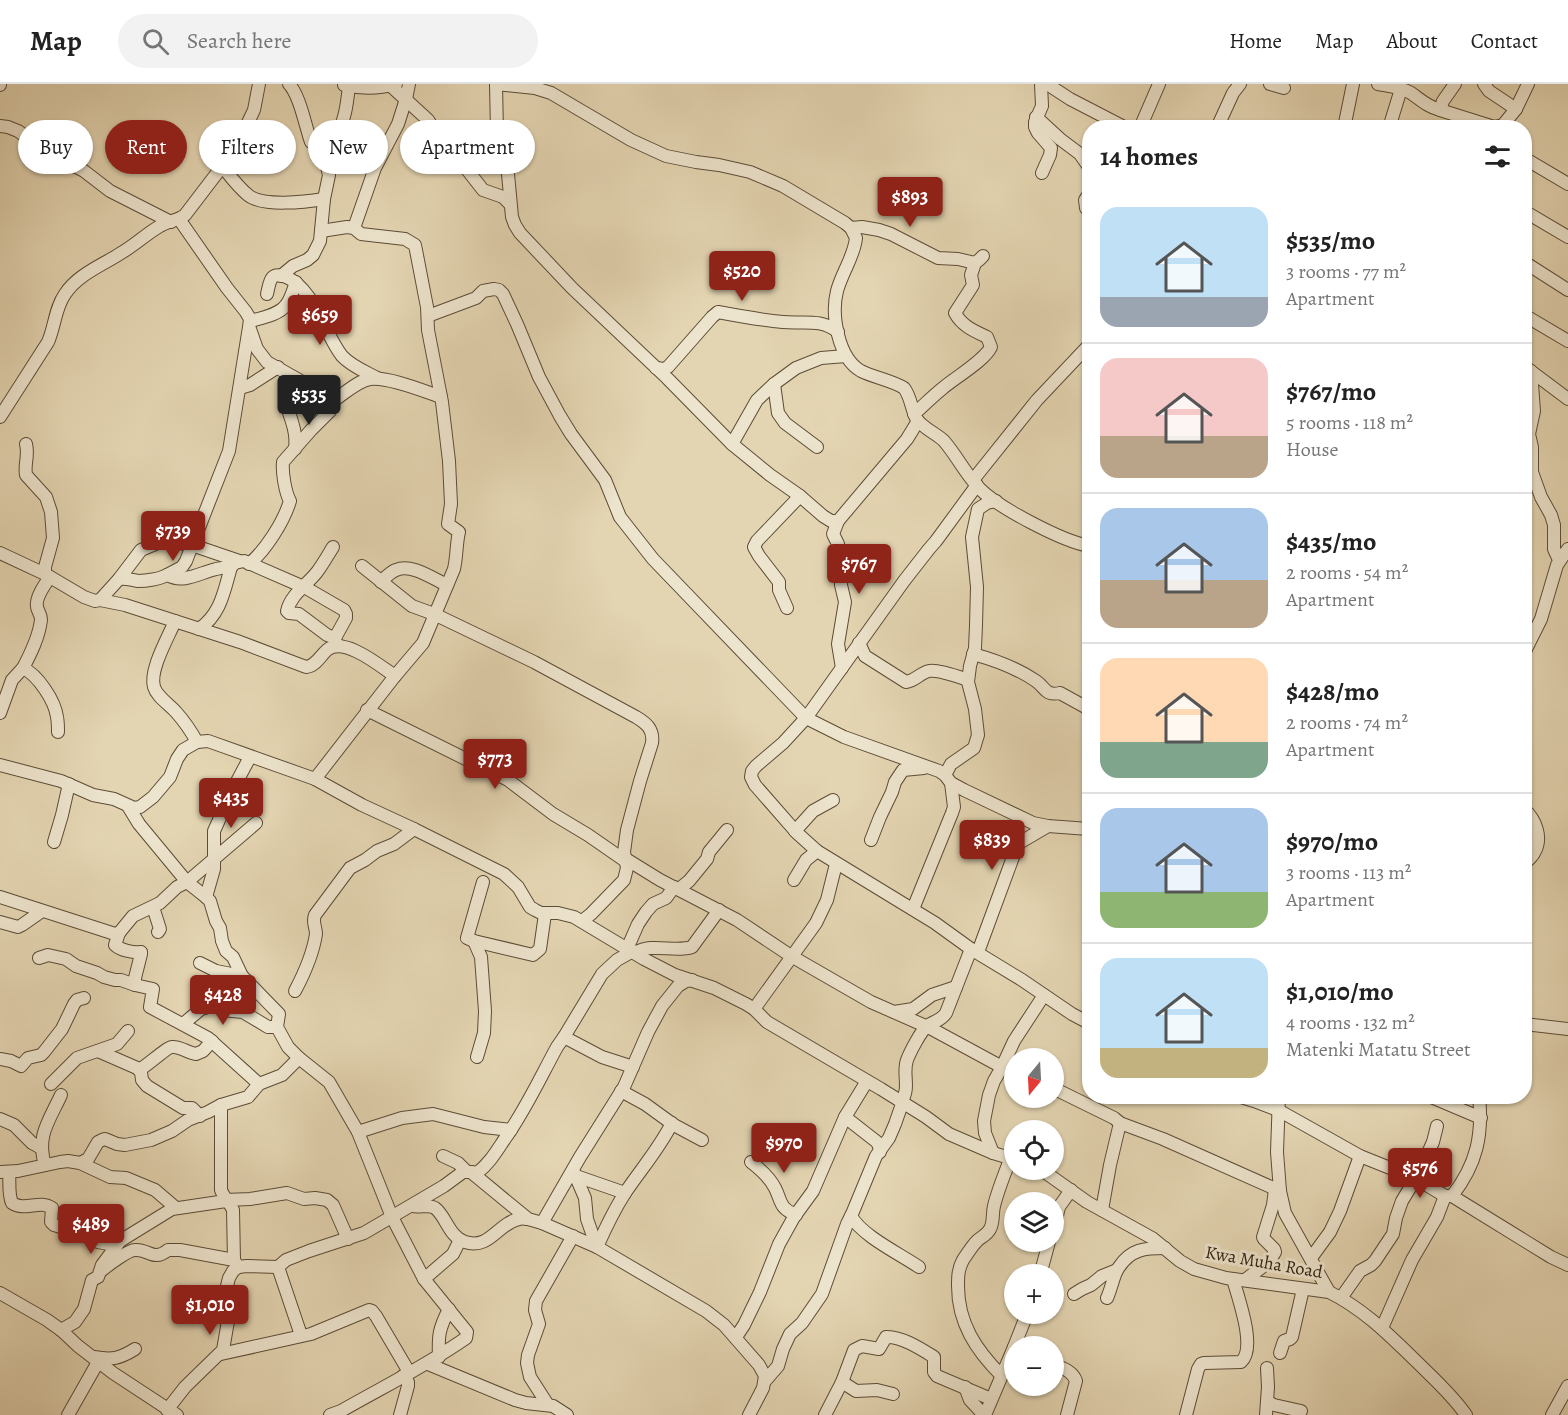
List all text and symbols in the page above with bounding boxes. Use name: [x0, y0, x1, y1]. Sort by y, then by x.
search box: [118, 14, 538, 68]
text: Map: [30, 22, 82, 60]
icon: search: [139, 25, 172, 58]
text: Search here: [187, 26, 291, 56]
text: Home: [1229, 27, 1282, 55]
text: Map: [1315, 27, 1353, 55]
text: About: [1386, 27, 1438, 55]
text: Contact: [1471, 27, 1538, 55]
chip: Buy: [18, 120, 93, 174]
chip: Rent: [105, 120, 187, 174]
chip: Filters: [199, 120, 296, 174]
chip: New: [308, 120, 388, 174]
chip: Apartment: [400, 120, 535, 174]
text: 14 homes: [1100, 139, 1198, 174]
icon: filters: [1481, 140, 1514, 173]
pin: $893: [874, 177, 946, 228]
text: $893: [892, 183, 928, 210]
text: $535/mo: [1286, 223, 1375, 258]
icon: home: [1148, 231, 1220, 303]
pin: $520: [706, 251, 778, 302]
text: $520: [723, 257, 761, 284]
text: 3 rooms · 77 m²: [1286, 258, 1406, 285]
text: Apartment: [1286, 285, 1375, 312]
pin: $659: [284, 295, 356, 346]
text: $659: [302, 301, 338, 328]
text: $767/mo: [1286, 374, 1376, 409]
pin: $535: [273, 375, 345, 426]
text: $535: [292, 381, 327, 408]
icon: home: [1148, 382, 1220, 454]
text: 5 rooms · 118 m²: [1286, 409, 1413, 436]
text: House: [1286, 436, 1338, 463]
pin: $739: [137, 511, 209, 562]
text: $739: [155, 517, 191, 544]
text: $435/mo: [1286, 524, 1376, 559]
icon: home: [1148, 532, 1220, 604]
pin: $767: [823, 544, 895, 595]
text: $767: [841, 550, 877, 577]
text: 2 rooms · 54 m²: [1286, 559, 1408, 586]
text: Apartment: [1286, 586, 1375, 613]
text: $428/mo: [1286, 674, 1379, 709]
icon: home: [1148, 682, 1220, 754]
text: 2 rooms · 74 m²: [1286, 709, 1408, 736]
text: Apartment: [1286, 736, 1375, 763]
pin: $773: [459, 739, 531, 790]
text: $773: [478, 745, 513, 772]
pin: $435: [195, 778, 267, 829]
text: $435: [213, 784, 249, 811]
pin: $839: [956, 820, 1028, 871]
text: $970/mo: [1286, 824, 1378, 859]
text: $839: [974, 826, 1010, 853]
icon: home: [1148, 832, 1220, 904]
text: 3 rooms · 113 m²: [1286, 859, 1411, 886]
text: Apartment: [1286, 886, 1375, 913]
text: $1,010/mo: [1286, 974, 1394, 1009]
pin: $428: [187, 975, 259, 1026]
text: $428: [204, 981, 242, 1008]
icon: home: [1148, 982, 1220, 1054]
text: 4 rooms · 132 m²: [1286, 1009, 1415, 1036]
text: Matenki Matatu Street: [1286, 1036, 1471, 1063]
north arrow: [1004, 1048, 1064, 1108]
map controls: [1004, 1048, 1064, 1396]
button: locate: [1004, 1120, 1064, 1180]
pin: $970: [748, 1123, 820, 1174]
text: $970: [765, 1129, 803, 1156]
pin: $576: [1384, 1148, 1456, 1199]
text: $576: [1402, 1154, 1438, 1181]
button: layers: [1004, 1192, 1064, 1252]
pin: $489: [55, 1204, 127, 1255]
text: $489: [72, 1210, 110, 1237]
street label: Kwa Muha Road: [1203, 1240, 1325, 1284]
button: +: [1004, 1264, 1064, 1324]
pin: $1,010: [161, 1285, 259, 1336]
text: $1,010: [185, 1291, 235, 1318]
button: −: [1004, 1336, 1064, 1396]

